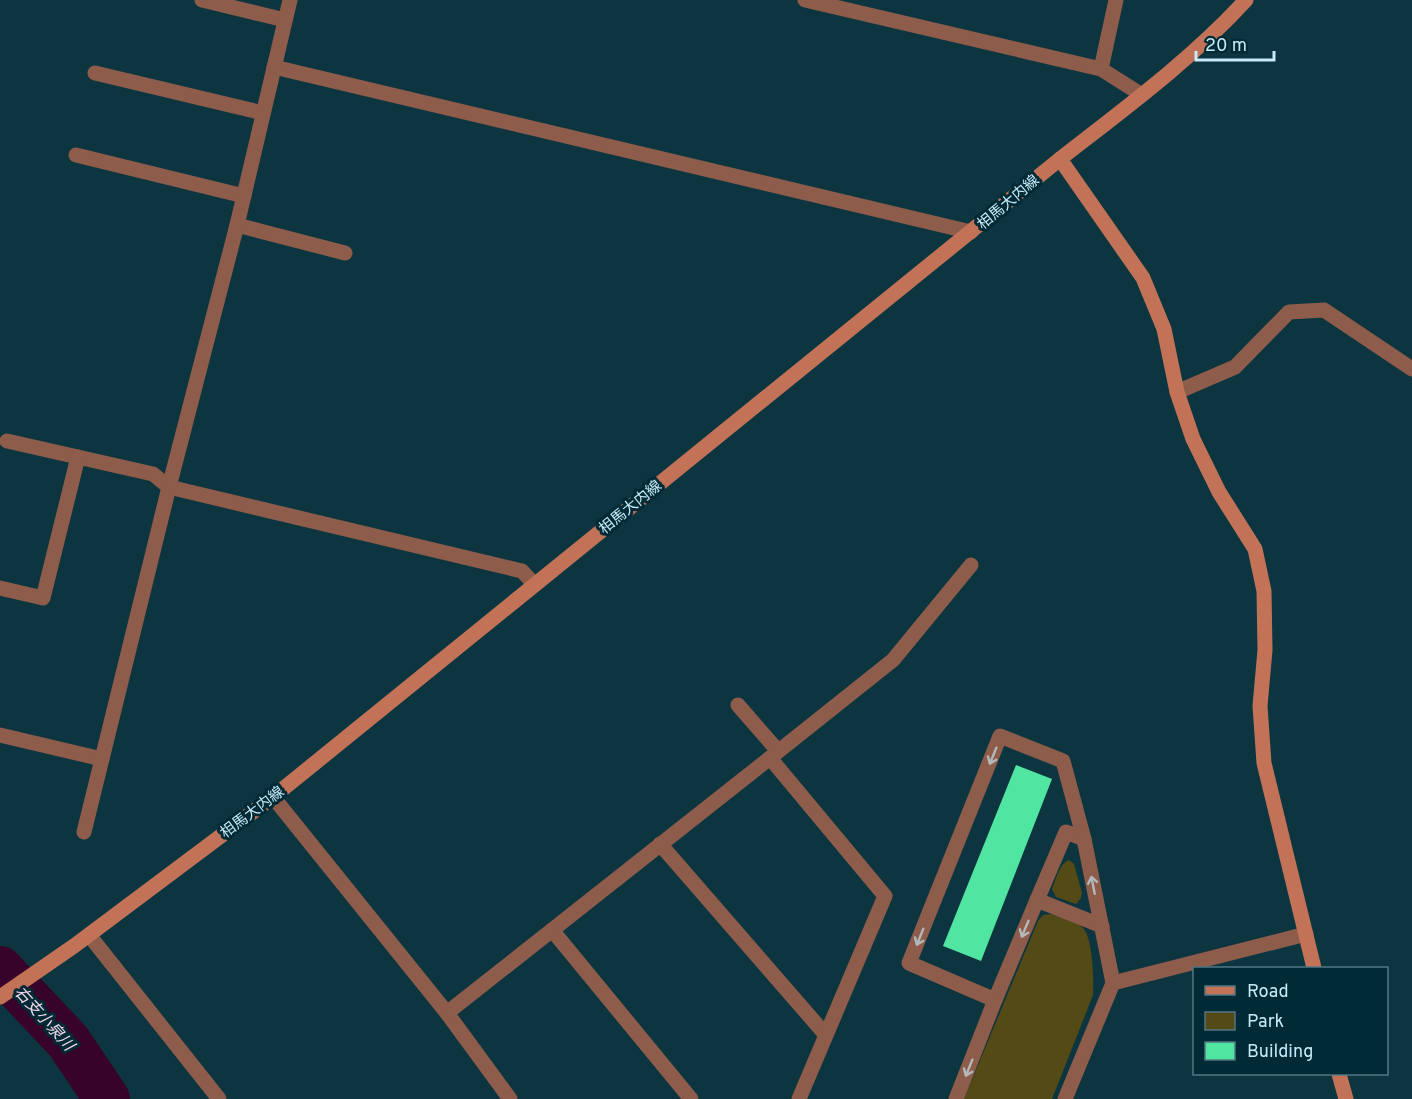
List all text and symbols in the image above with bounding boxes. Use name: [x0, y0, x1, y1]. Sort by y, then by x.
scale bar: [1196, 24, 1274, 62]
text: 20 m: [1205, 35, 1247, 58]
street label: 相馬大内線: [974, 172, 1044, 235]
street label: 相馬大内線: [596, 477, 666, 539]
one-way arrow: [986, 746, 997, 765]
street label: 相馬大内線: [217, 783, 289, 843]
one-way arrow: [1087, 875, 1098, 895]
one-way arrow: [1019, 919, 1030, 937]
one-way arrow: [914, 927, 925, 946]
legend: [1193, 967, 1388, 1075]
text: Road: [1247, 981, 1289, 1004]
water label: 右支小泉川: [9, 983, 79, 1057]
text: Park: [1247, 1011, 1284, 1034]
text: Building: [1247, 1041, 1313, 1064]
one-way arrow: [963, 1058, 974, 1076]

